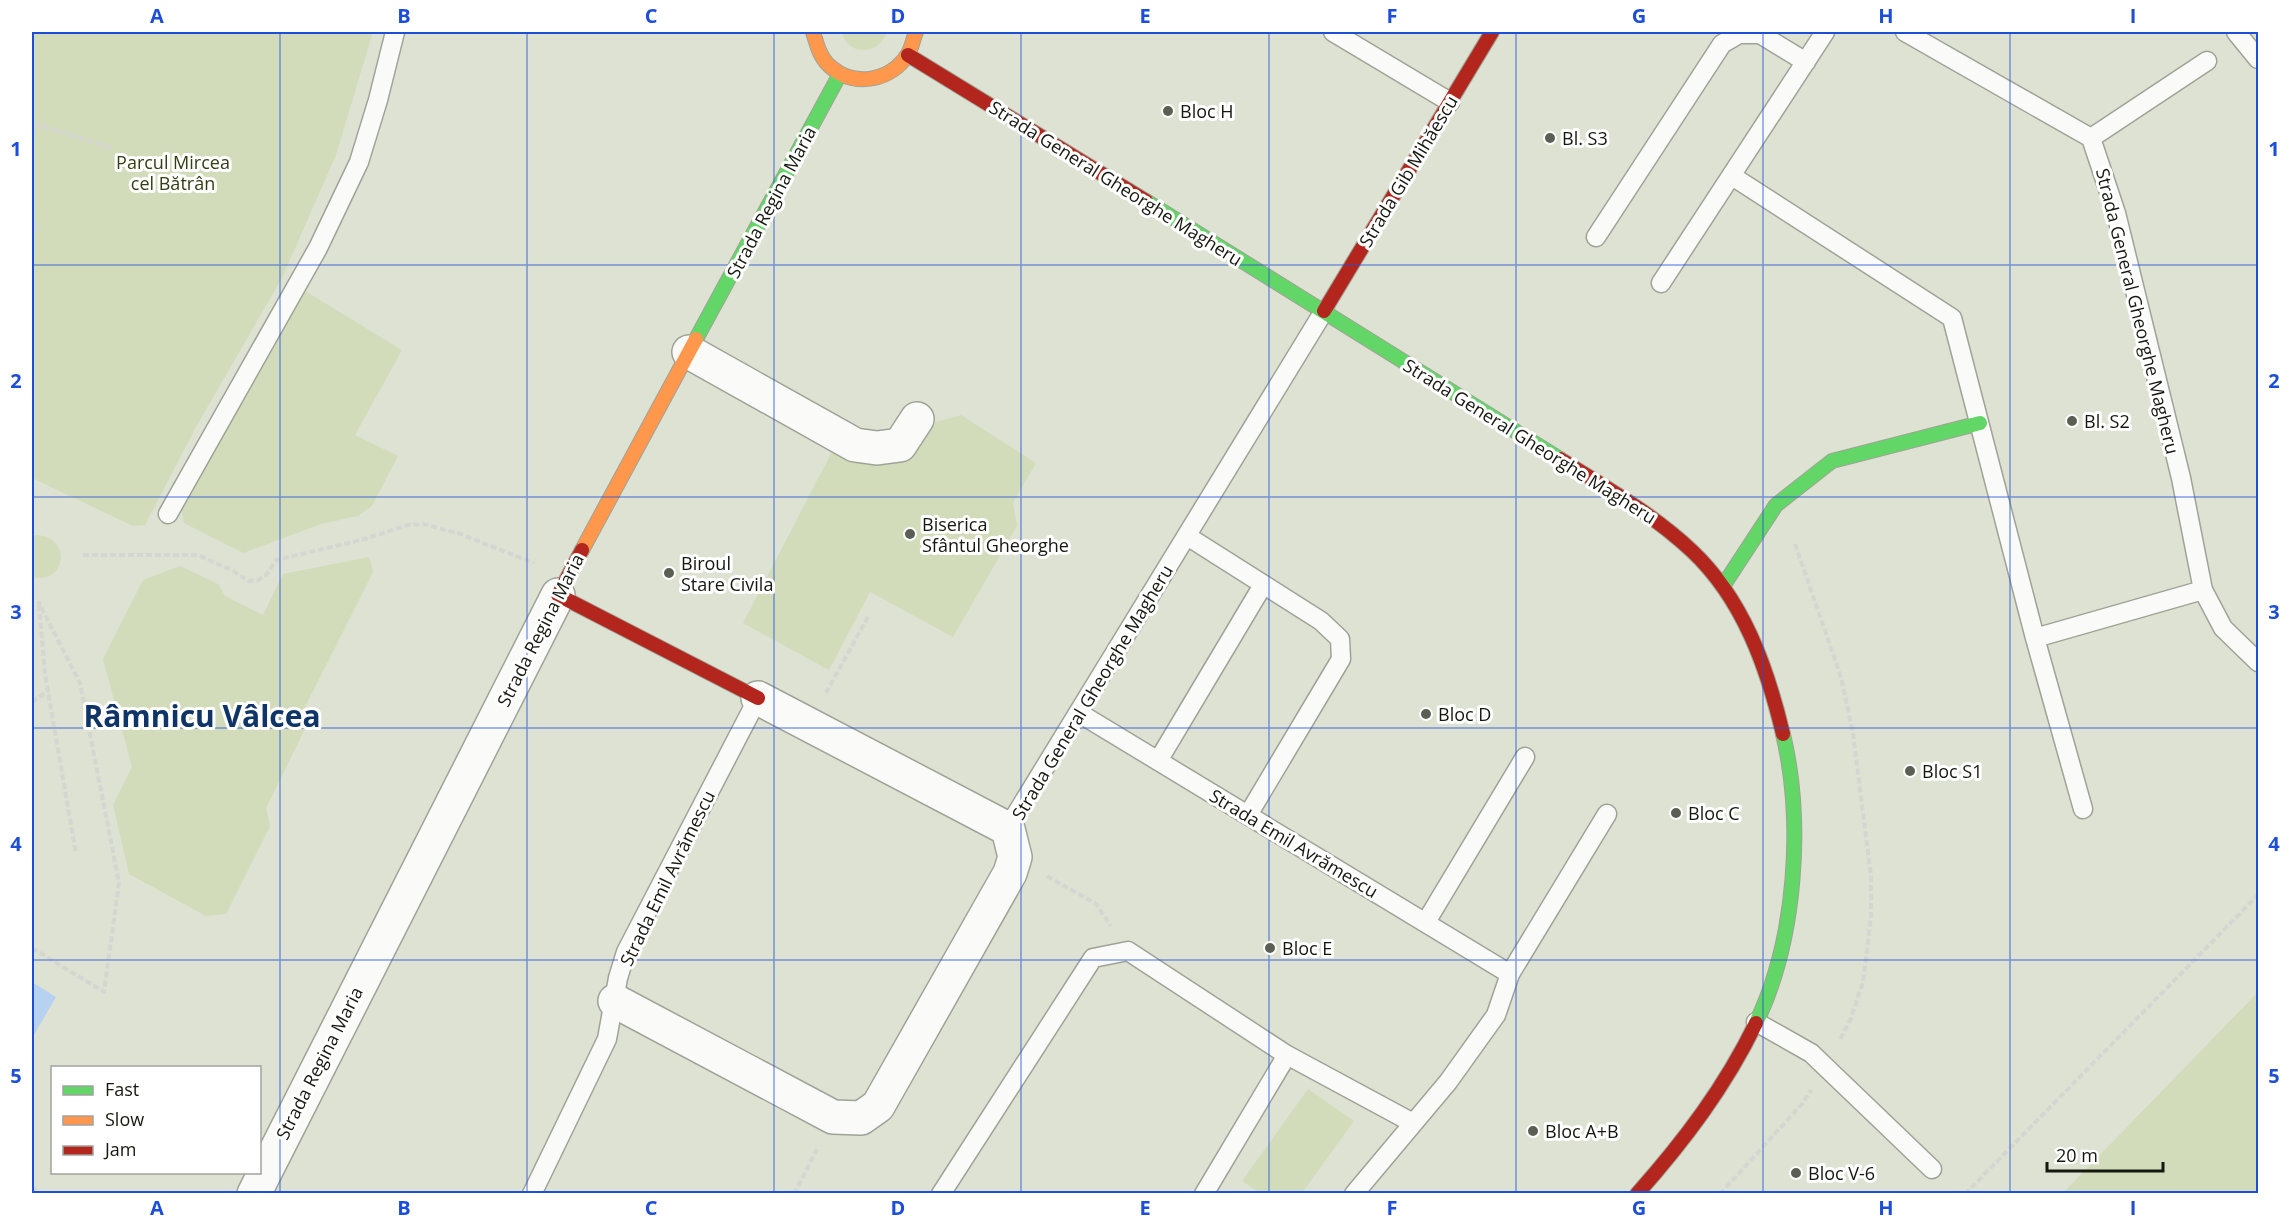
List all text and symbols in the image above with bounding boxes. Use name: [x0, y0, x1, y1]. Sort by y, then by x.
text: A: [150, 2, 164, 29]
text: B: [397, 2, 411, 29]
text: C: [645, 2, 658, 29]
text: D: [891, 2, 905, 29]
text: E: [1139, 2, 1151, 29]
text: F: [1387, 2, 1397, 29]
text: G: [1632, 2, 1646, 29]
text: H: [1878, 2, 1894, 29]
text: I: [2130, 2, 2136, 29]
street label: Strada Gib Mihăescu: [1353, 91, 1463, 251]
street label: Strada General Gheorghe Magheru: [985, 95, 1247, 271]
place label: Bloc H: [1180, 99, 1234, 123]
marker: Bloc H: [1161, 104, 1175, 118]
street label: Strada Regina Maria: [721, 122, 821, 282]
place label: Bl. S3: [1562, 126, 1608, 150]
marker: Bl. S3: [1543, 131, 1557, 145]
text: 1: [10, 135, 22, 162]
text: 1: [2268, 135, 2280, 162]
park label: Parcul Mircea cel Bătrân: [116, 150, 230, 195]
street label: Strada General Gheorghe Magheru: [2091, 166, 2185, 456]
street label: Strada General Gheorghe Magheru: [1399, 353, 1661, 529]
text: 2: [10, 367, 22, 394]
text: 2: [2268, 367, 2280, 394]
place label: Bl. S2: [2084, 409, 2130, 433]
marker: Bl. S2: [2065, 414, 2079, 428]
place label: Biserica Sfântul Gheorghe: [922, 512, 1069, 557]
marker: Biserica Sfântul Gheorghe: [903, 527, 917, 541]
street label: Strada Regina Maria: [491, 549, 589, 711]
place label: Biroul Stare Civila: [681, 551, 773, 596]
street label: Strada General Gheorghe Magheru: [1006, 560, 1178, 824]
marker: Biroul Stare Civila: [662, 566, 676, 580]
text: 3: [10, 598, 22, 625]
text: 3: [2268, 598, 2280, 625]
district label: Râmnicu Vâlcea: [83, 695, 321, 736]
place label: Bloc D: [1438, 702, 1491, 726]
marker: Bloc D: [1419, 707, 1433, 721]
place label: Bloc S1: [1922, 759, 1982, 783]
marker: Bloc S1: [1903, 764, 1917, 778]
street label: Strada Emil Avrămescu: [1205, 783, 1383, 903]
street label: Strada Emil Avrămescu: [614, 786, 720, 970]
place label: Bloc C: [1688, 801, 1740, 825]
marker: Bloc C: [1669, 806, 1683, 820]
text: 4: [10, 830, 22, 857]
text: 4: [2268, 830, 2280, 857]
place label: Bloc E: [1282, 936, 1332, 960]
marker: Bloc E: [1263, 941, 1277, 955]
street label: Strada Regina Maria: [270, 982, 368, 1144]
text: 5: [10, 1062, 22, 1089]
text: 5: [2268, 1062, 2280, 1089]
legend: [51, 1066, 261, 1174]
text: Fast: [105, 1077, 139, 1101]
text: Slow: [105, 1107, 144, 1131]
place label: Bloc A+B: [1545, 1119, 1619, 1143]
marker: Bloc A+B: [1526, 1124, 1540, 1138]
scale bar: [2047, 1135, 2162, 1173]
text: Jam: [103, 1137, 137, 1161]
text: 20 m: [2056, 1143, 2098, 1167]
place label: Bloc V-6: [1808, 1161, 1875, 1185]
marker: Bloc V-6: [1789, 1166, 1803, 1180]
text: A: [150, 1194, 164, 1221]
text: B: [397, 1194, 411, 1221]
text: C: [645, 1194, 658, 1221]
text: D: [891, 1194, 905, 1221]
text: E: [1139, 1194, 1151, 1221]
text: F: [1387, 1194, 1397, 1221]
text: G: [1632, 1194, 1646, 1221]
text: H: [1878, 1194, 1894, 1221]
text: I: [2130, 1194, 2136, 1221]

